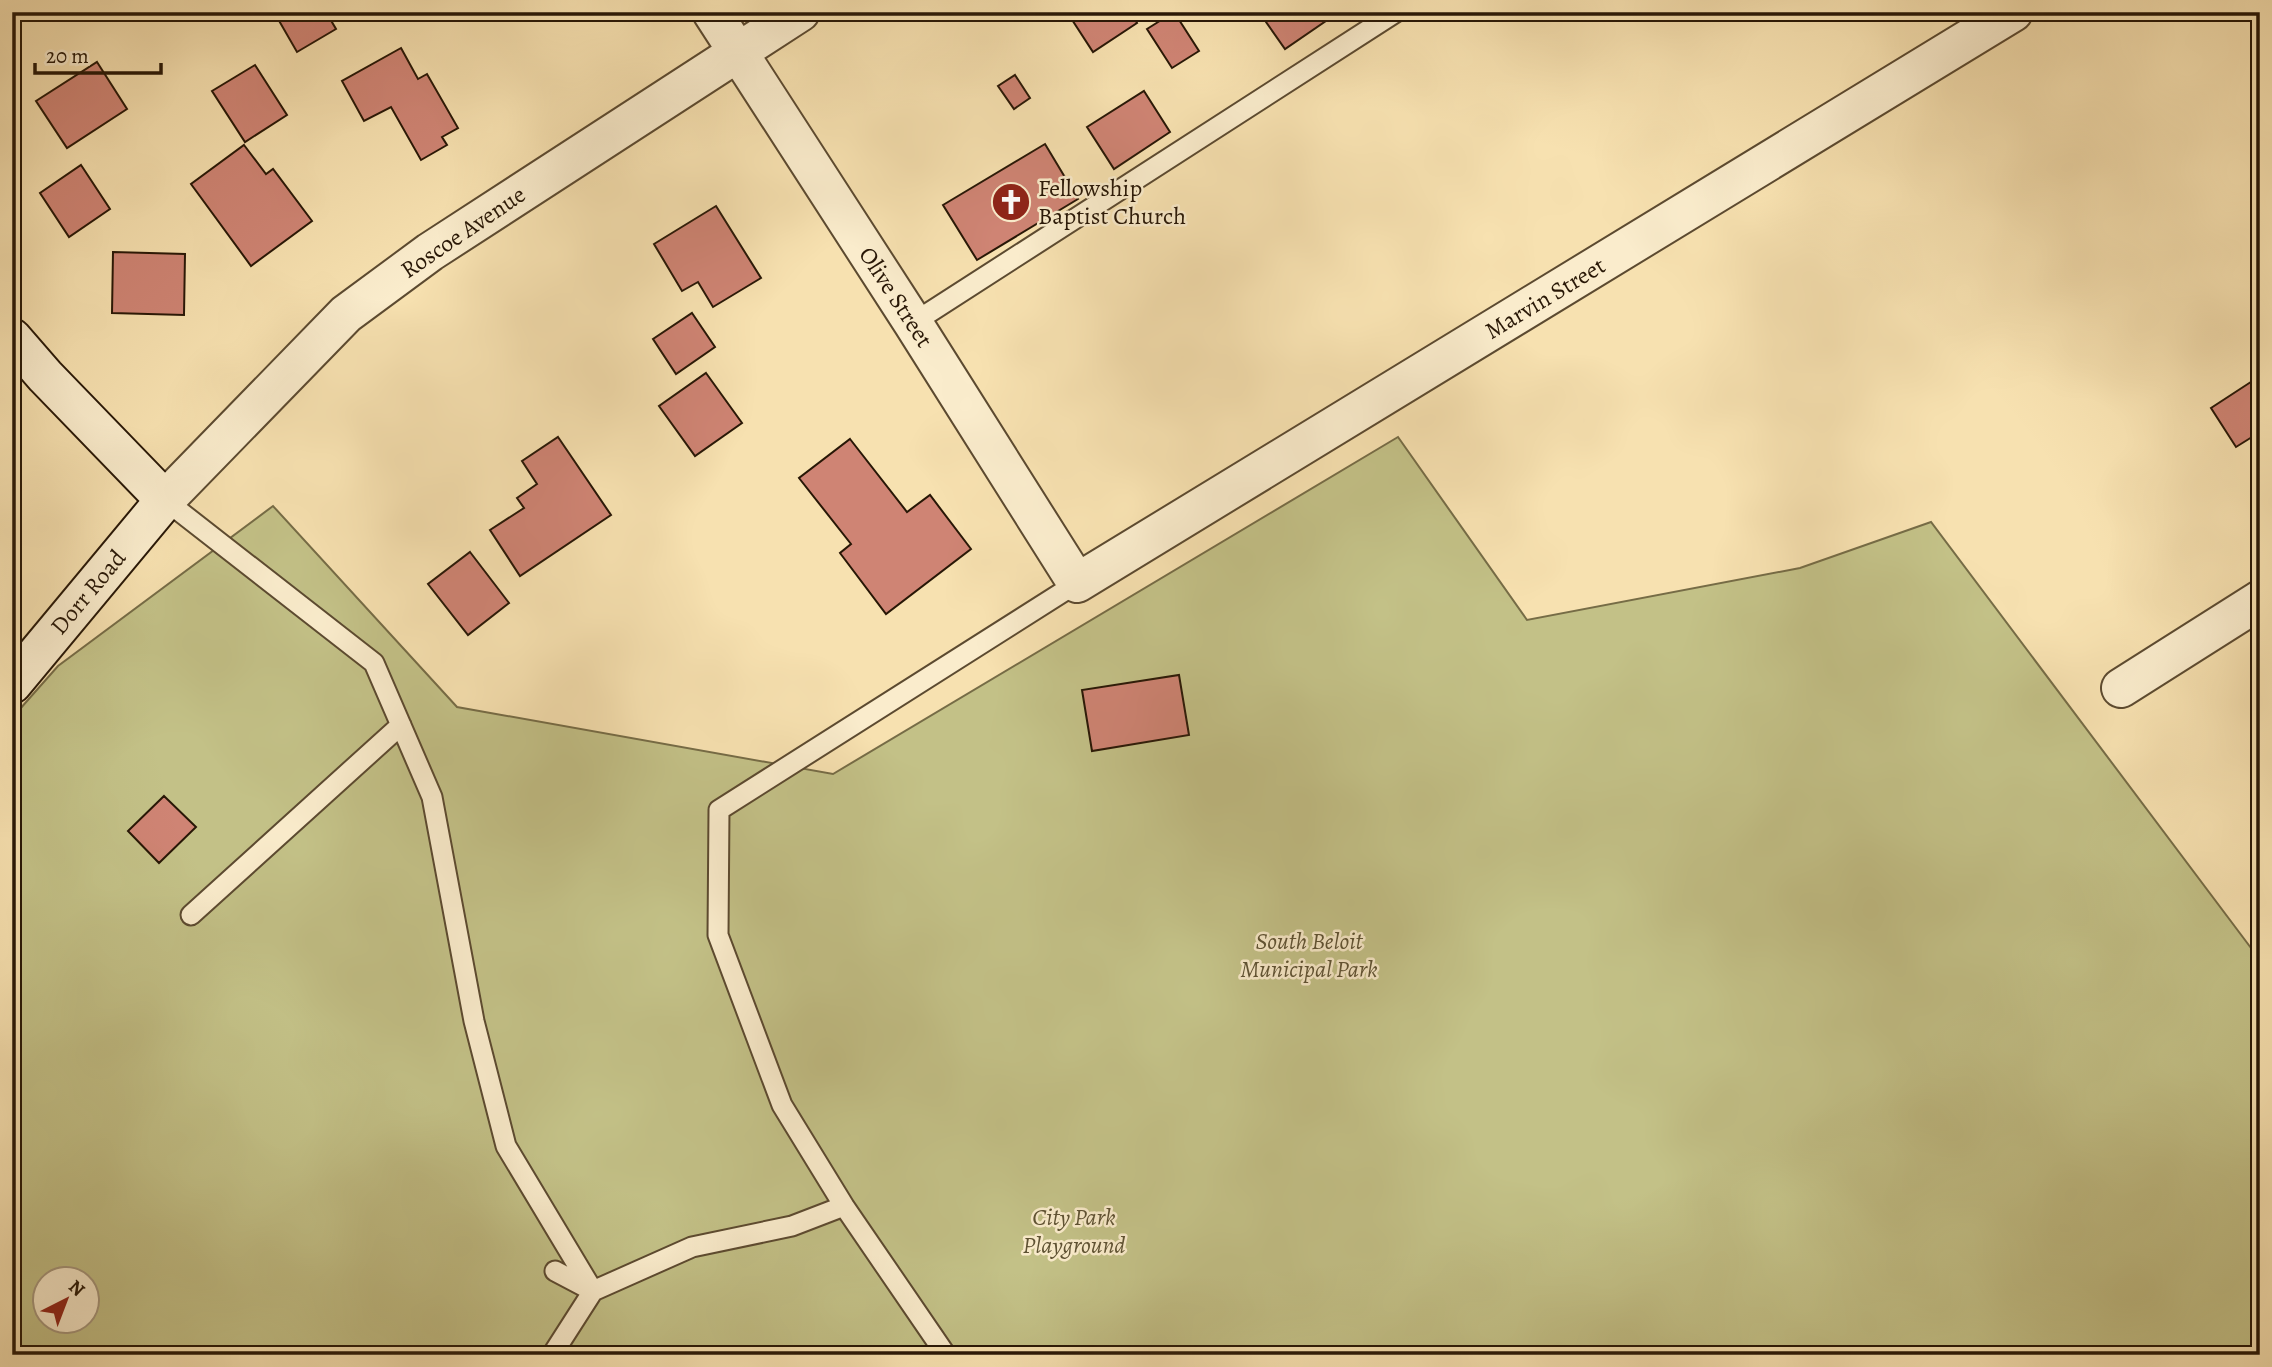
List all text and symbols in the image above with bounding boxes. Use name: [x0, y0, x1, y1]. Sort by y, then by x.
scale bar: [35, 32, 161, 76]
text: 20 m: [46, 42, 89, 70]
place label: Fellowship Baptist Church: [1038, 172, 1186, 232]
street label: Roscoe Avenue: [394, 178, 532, 286]
church icon: Fellowship Baptist Church: [990, 181, 1032, 223]
street label: Olive Street: [852, 240, 941, 354]
street label: Marvin Street: [1479, 249, 1611, 347]
street label: Dorr Road: [43, 543, 133, 641]
park label: South Beloit Municipal Park: [1240, 925, 1378, 985]
park label: City Park Playground: [1023, 1201, 1125, 1261]
north arrow: [32, 1266, 102, 1336]
text: N: [63, 1274, 91, 1303]

